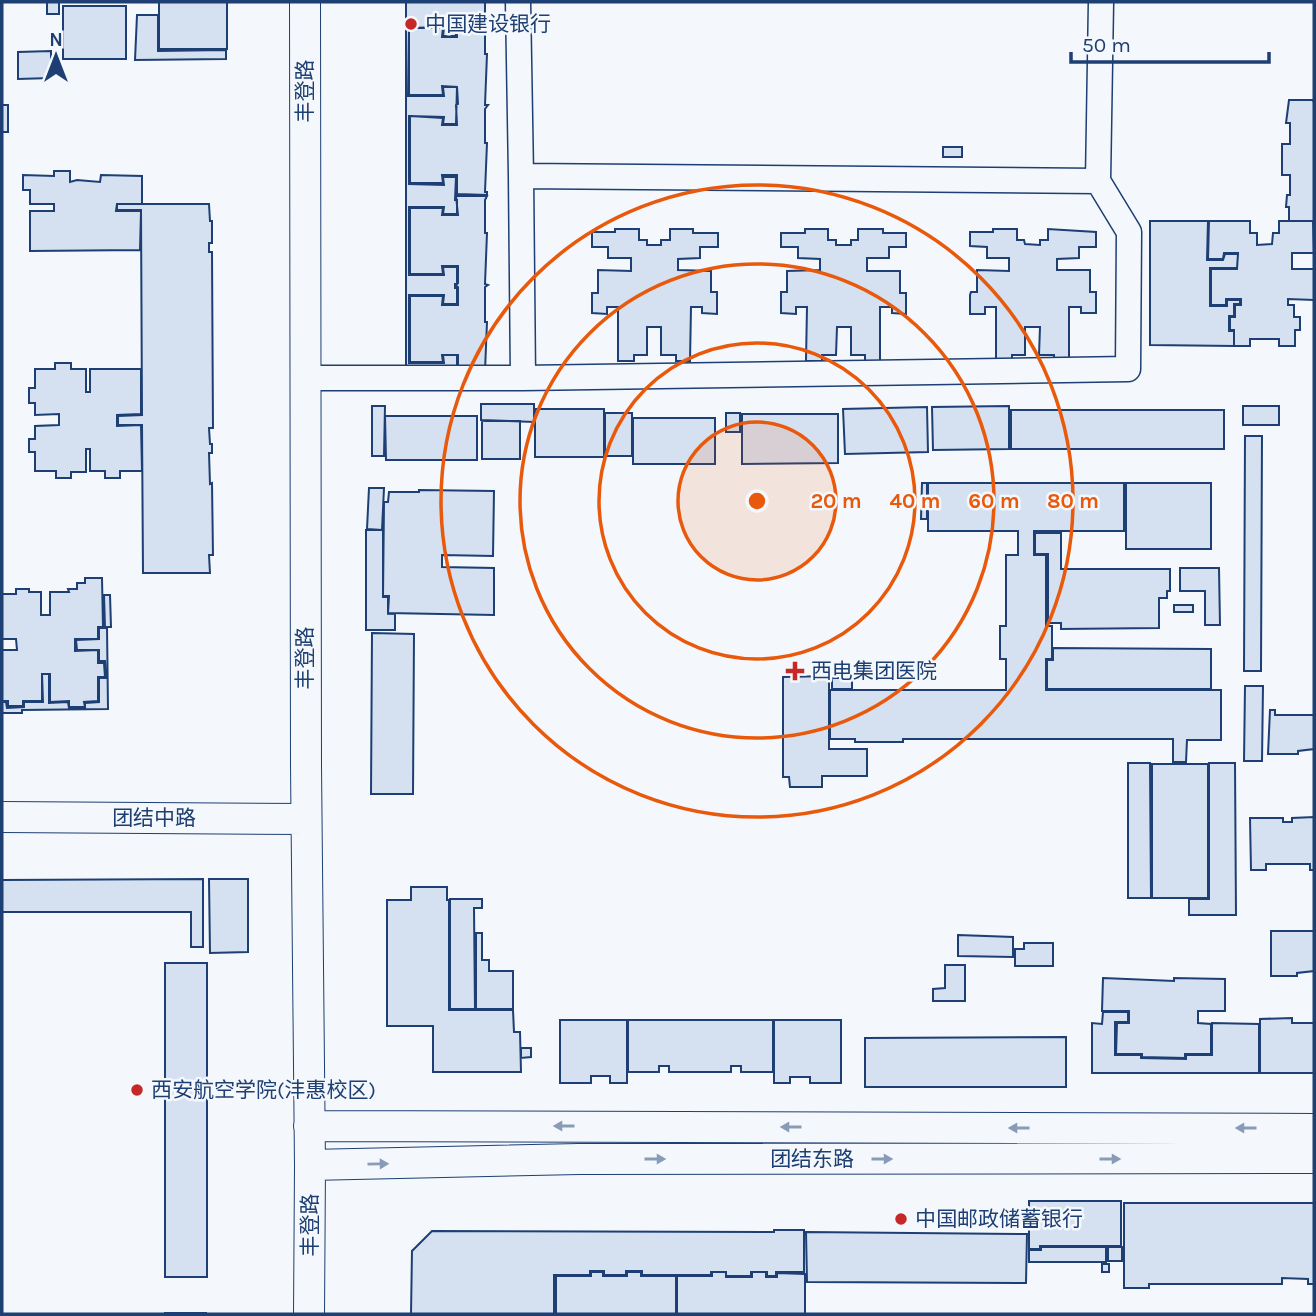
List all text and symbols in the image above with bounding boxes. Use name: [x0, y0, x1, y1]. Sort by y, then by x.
place label: 中国建设银行: [425, 12, 551, 36]
marker: 中国建设银行: [403, 16, 419, 32]
north arrow: [21, 21, 91, 91]
scale bar: [1071, 21, 1269, 65]
text: N: [49, 29, 63, 51]
text: 50 m: [1082, 33, 1131, 57]
street label: 丰登路: [293, 60, 317, 123]
centre of rings: [745, 489, 769, 513]
text: 20 m: [810, 489, 862, 513]
text: 40 m: [889, 489, 941, 513]
text: 60 m: [968, 489, 1020, 513]
text: 80 m: [1047, 489, 1099, 513]
street label: 丰登路: [293, 627, 317, 690]
place label: 西电集团医院: [811, 659, 937, 683]
marker: 西电集团医院: [785, 661, 805, 681]
street label: 团结中路: [112, 806, 196, 830]
place label: 西安航空学院(沣惠校区): [151, 1078, 376, 1102]
marker: 西安航空学院(沣惠校区): [129, 1082, 145, 1098]
one-way arrow: [552, 1120, 574, 1132]
one-way arrow: [780, 1121, 802, 1133]
one-way arrow: [1007, 1122, 1029, 1134]
one-way arrow: [1235, 1122, 1257, 1134]
street label: 团结东路: [770, 1147, 854, 1171]
one-way arrow: [644, 1153, 666, 1165]
one-way arrow: [872, 1153, 894, 1165]
one-way arrow: [1099, 1153, 1121, 1165]
one-way arrow: [368, 1158, 390, 1170]
street label: 丰登路: [298, 1194, 322, 1257]
place label: 中国邮政储蓄银行: [915, 1207, 1083, 1231]
marker: 中国邮政储蓄银行: [893, 1211, 909, 1227]

